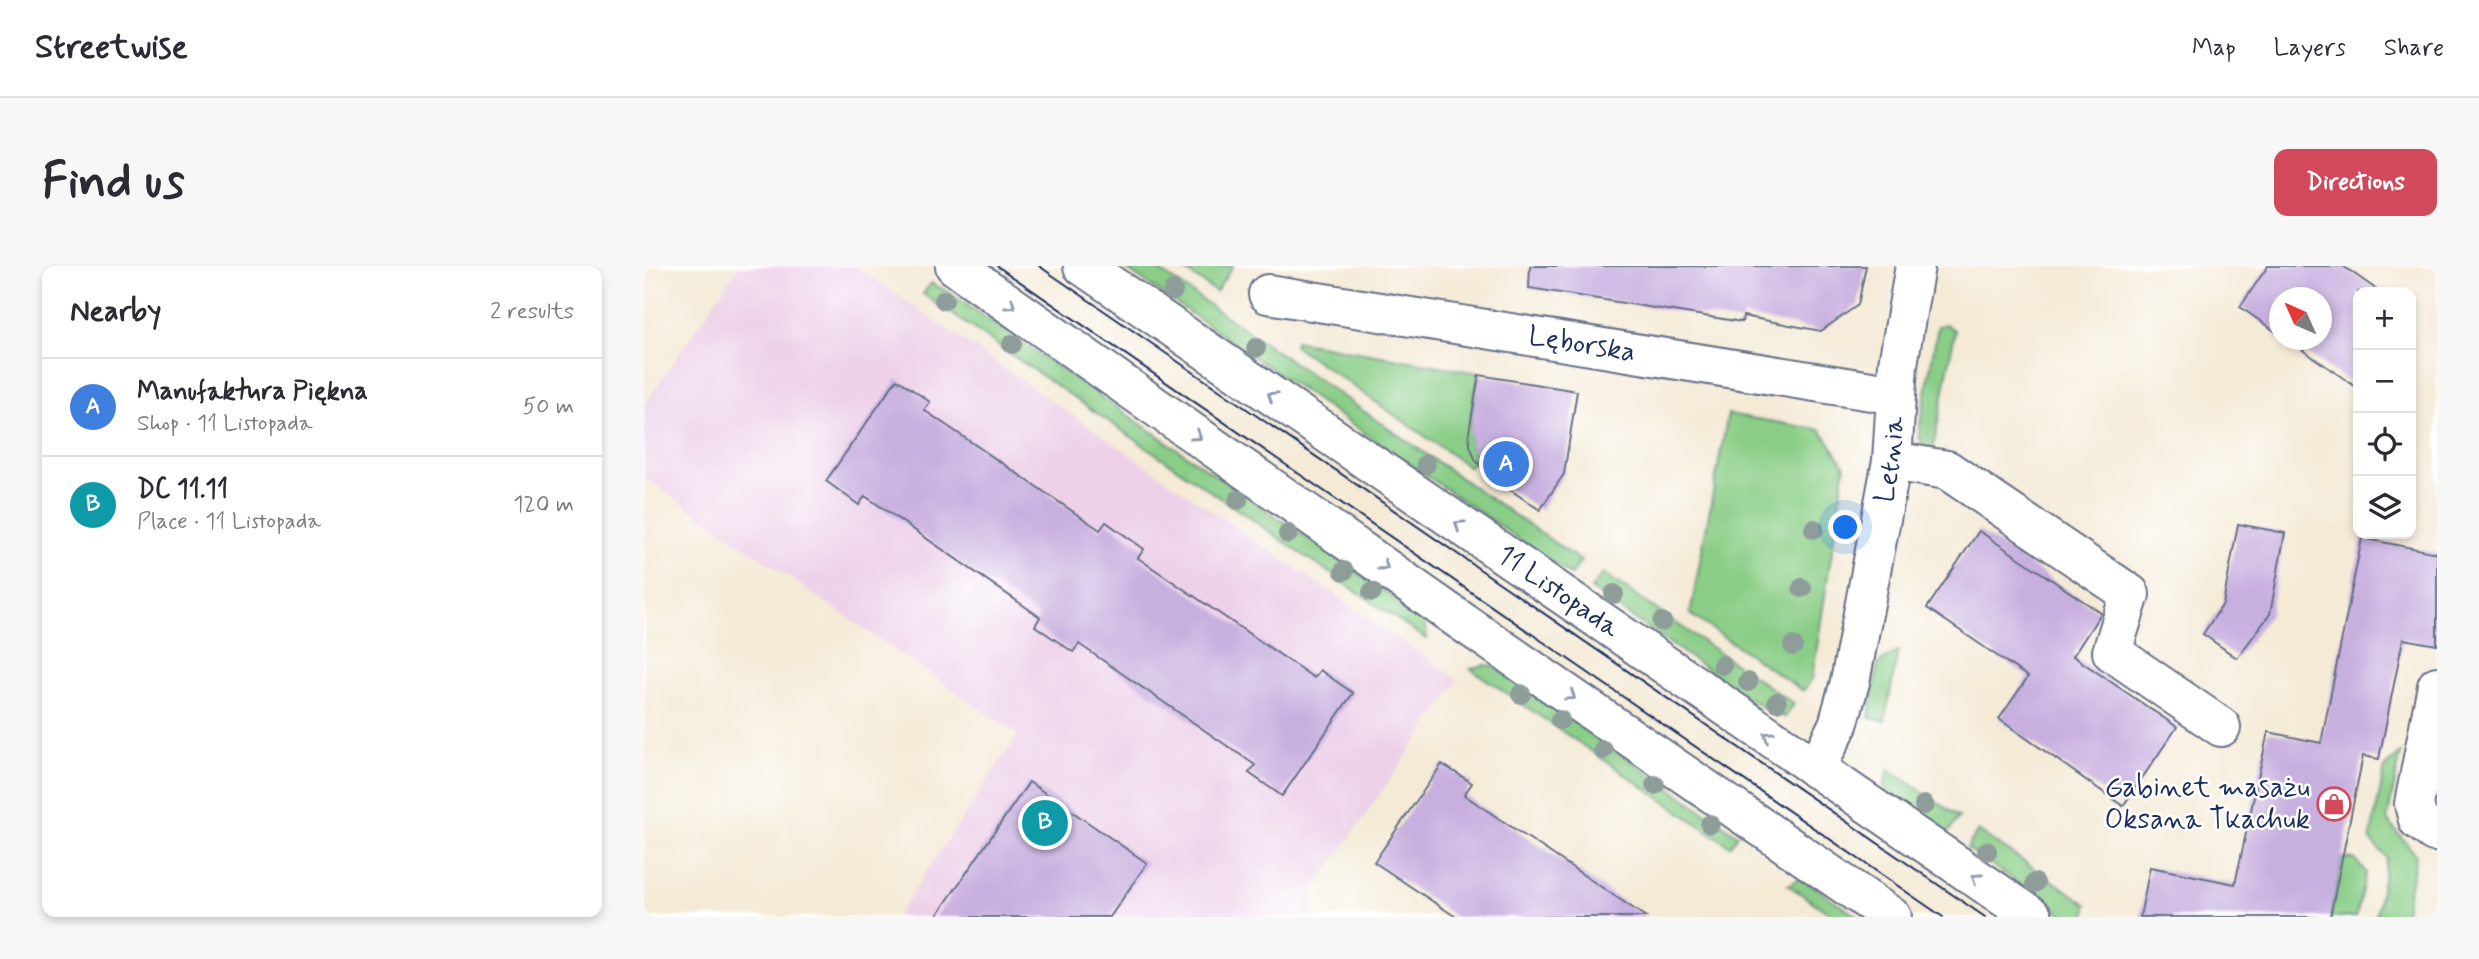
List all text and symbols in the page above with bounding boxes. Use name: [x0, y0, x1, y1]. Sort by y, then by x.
text: Streetwise: [35, 26, 188, 70]
text: Map: [2192, 33, 2236, 64]
text: Layers: [2274, 33, 2346, 64]
text: Share: [2384, 33, 2444, 64]
button: Directions: [2274, 149, 2437, 216]
text: Find us: [42, 150, 185, 215]
north arrow: [2269, 287, 2332, 350]
map controls: [2353, 287, 2416, 539]
button: +: [2353, 287, 2416, 350]
text: Nearby: [70, 292, 161, 331]
text: 2 results: [490, 297, 574, 327]
one-way arrow: [1003, 297, 1016, 309]
street label: Lęborska: [1526, 318, 1638, 371]
button: −: [2353, 350, 2416, 413]
text: Manufaktura Piękna: [137, 375, 368, 409]
text: A: [85, 392, 101, 422]
text: 50 m: [523, 392, 574, 422]
one-way arrow: [1267, 392, 1280, 404]
text: Shop · 11 Listopada: [137, 409, 313, 439]
button: locate: [2353, 413, 2416, 476]
street label: Letnia: [1866, 415, 1913, 506]
one-way arrow: [1189, 428, 1202, 440]
pin: A: [1483, 438, 1529, 490]
text: DC 11.11: [137, 473, 228, 507]
button: layers: [2353, 476, 2416, 539]
text: B: [86, 490, 100, 520]
text: 120 m: [513, 490, 574, 520]
text: Place · 11 Listopada: [137, 507, 321, 537]
your location: [1828, 510, 1862, 544]
one-way arrow: [1454, 520, 1467, 533]
street label: 11 Listopada: [1490, 536, 1627, 647]
one-way arrow: [1376, 558, 1389, 570]
one-way arrow: [1563, 688, 1576, 700]
one-way arrow: [1763, 732, 1776, 745]
place label: Gabinet masażu Oksana Tkachuk: [2104, 770, 2310, 839]
shop icon: Gabinet masażu Oksana Tkachuk: [2315, 785, 2353, 823]
pin: B: [1022, 797, 1068, 849]
one-way arrow: [1971, 874, 1984, 886]

